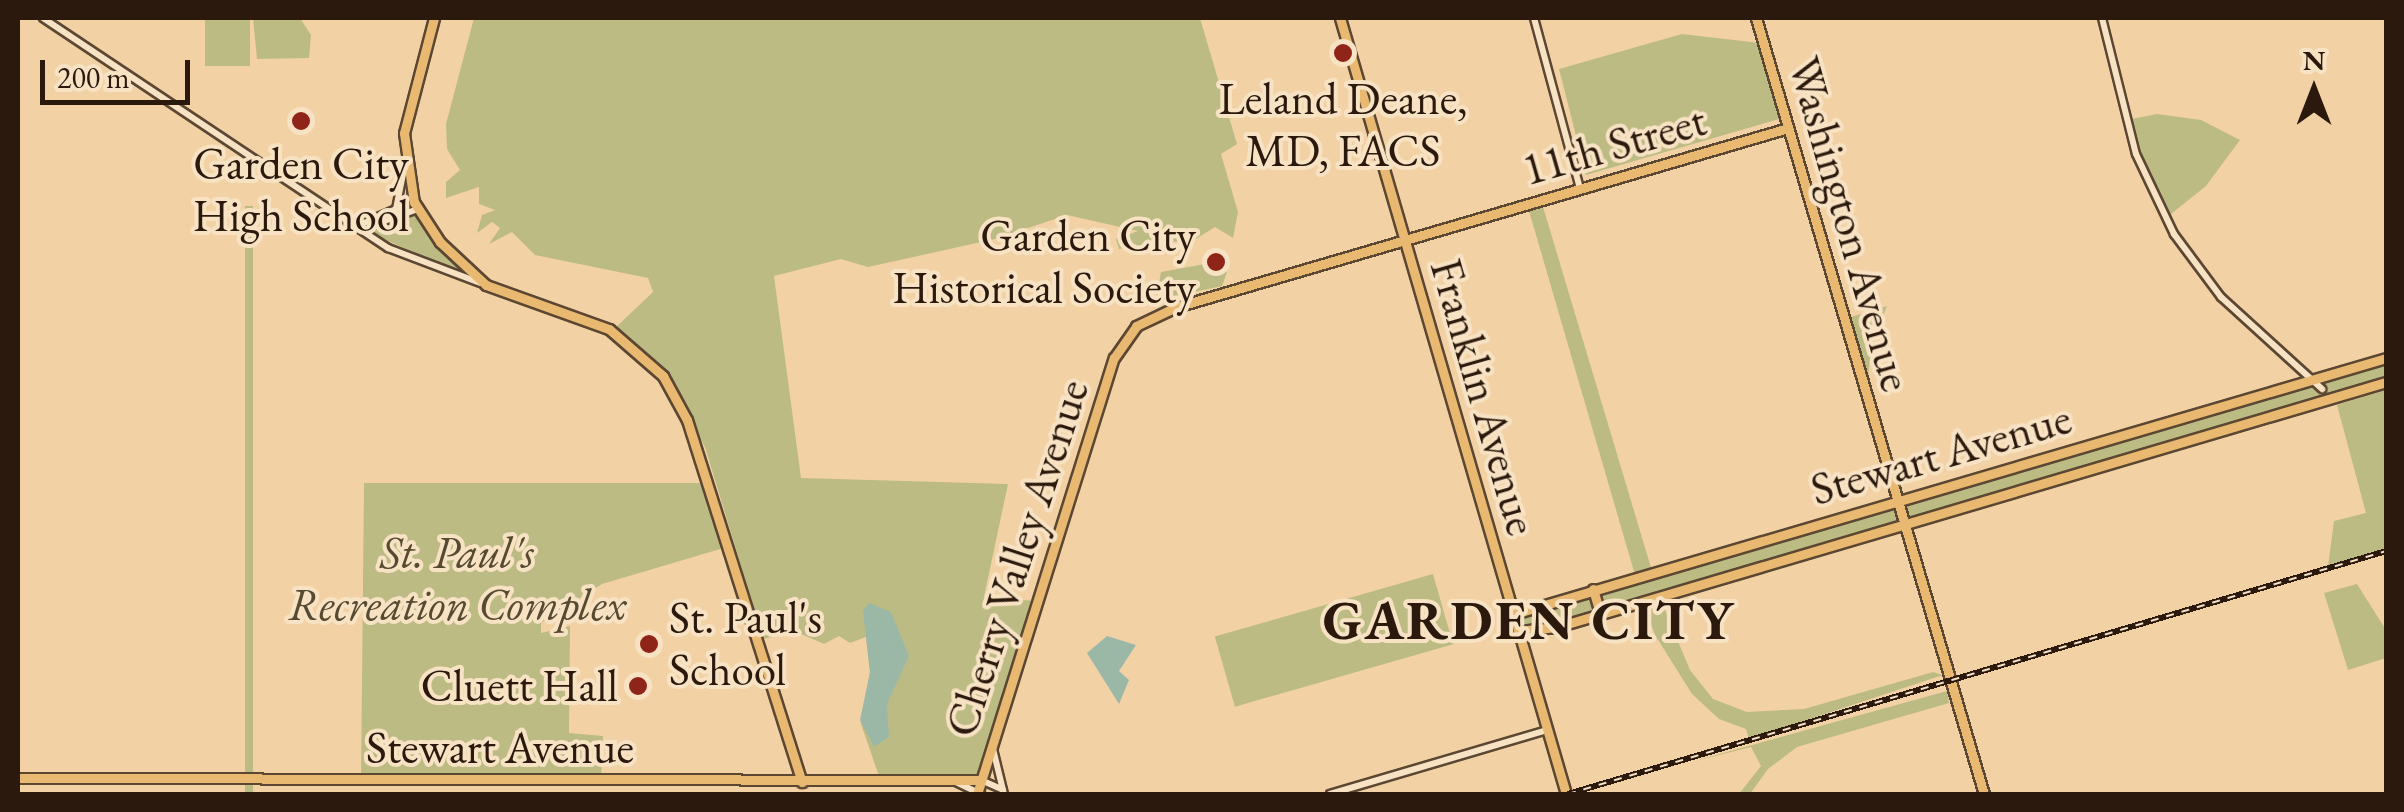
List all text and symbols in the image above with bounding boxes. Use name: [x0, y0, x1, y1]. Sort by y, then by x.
scale bar: [45, 40, 195, 102]
marker: Leland Deane, MD, FACS: [1330, 40, 1356, 66]
north arrow: [2264, 40, 2364, 140]
text: N: [2303, 42, 2325, 78]
street label: Washington Avenue: [1776, 51, 1924, 397]
text: 200 m: [57, 58, 130, 97]
place label: Leland Deane, MD, FACS: [1218, 72, 1468, 178]
street label: 11th Street: [1516, 93, 1712, 197]
marker: Garden City High School: [290, 110, 312, 132]
place label: Garden City High School: [193, 137, 409, 243]
place label: Garden City Historical Society: [892, 209, 1196, 315]
marker: Garden City Historical Society: [1205, 251, 1227, 273]
street label: Franklin Avenue: [1419, 253, 1549, 541]
street label: Cherry Valley Avenue: [934, 373, 1100, 743]
street label: Stewart Avenue: [1805, 391, 2077, 517]
park label: St. Paul's Recreation Complex: [288, 526, 626, 632]
district label: GARDEN CITY: [1323, 587, 1735, 653]
place label: St. Paul's School: [669, 591, 822, 697]
marker: St. Paul's School: [638, 633, 660, 655]
place label: Cluett Hall: [421, 659, 618, 713]
marker: Cluett Hall: [627, 675, 649, 697]
street label: Stewart Avenue: [366, 721, 634, 775]

